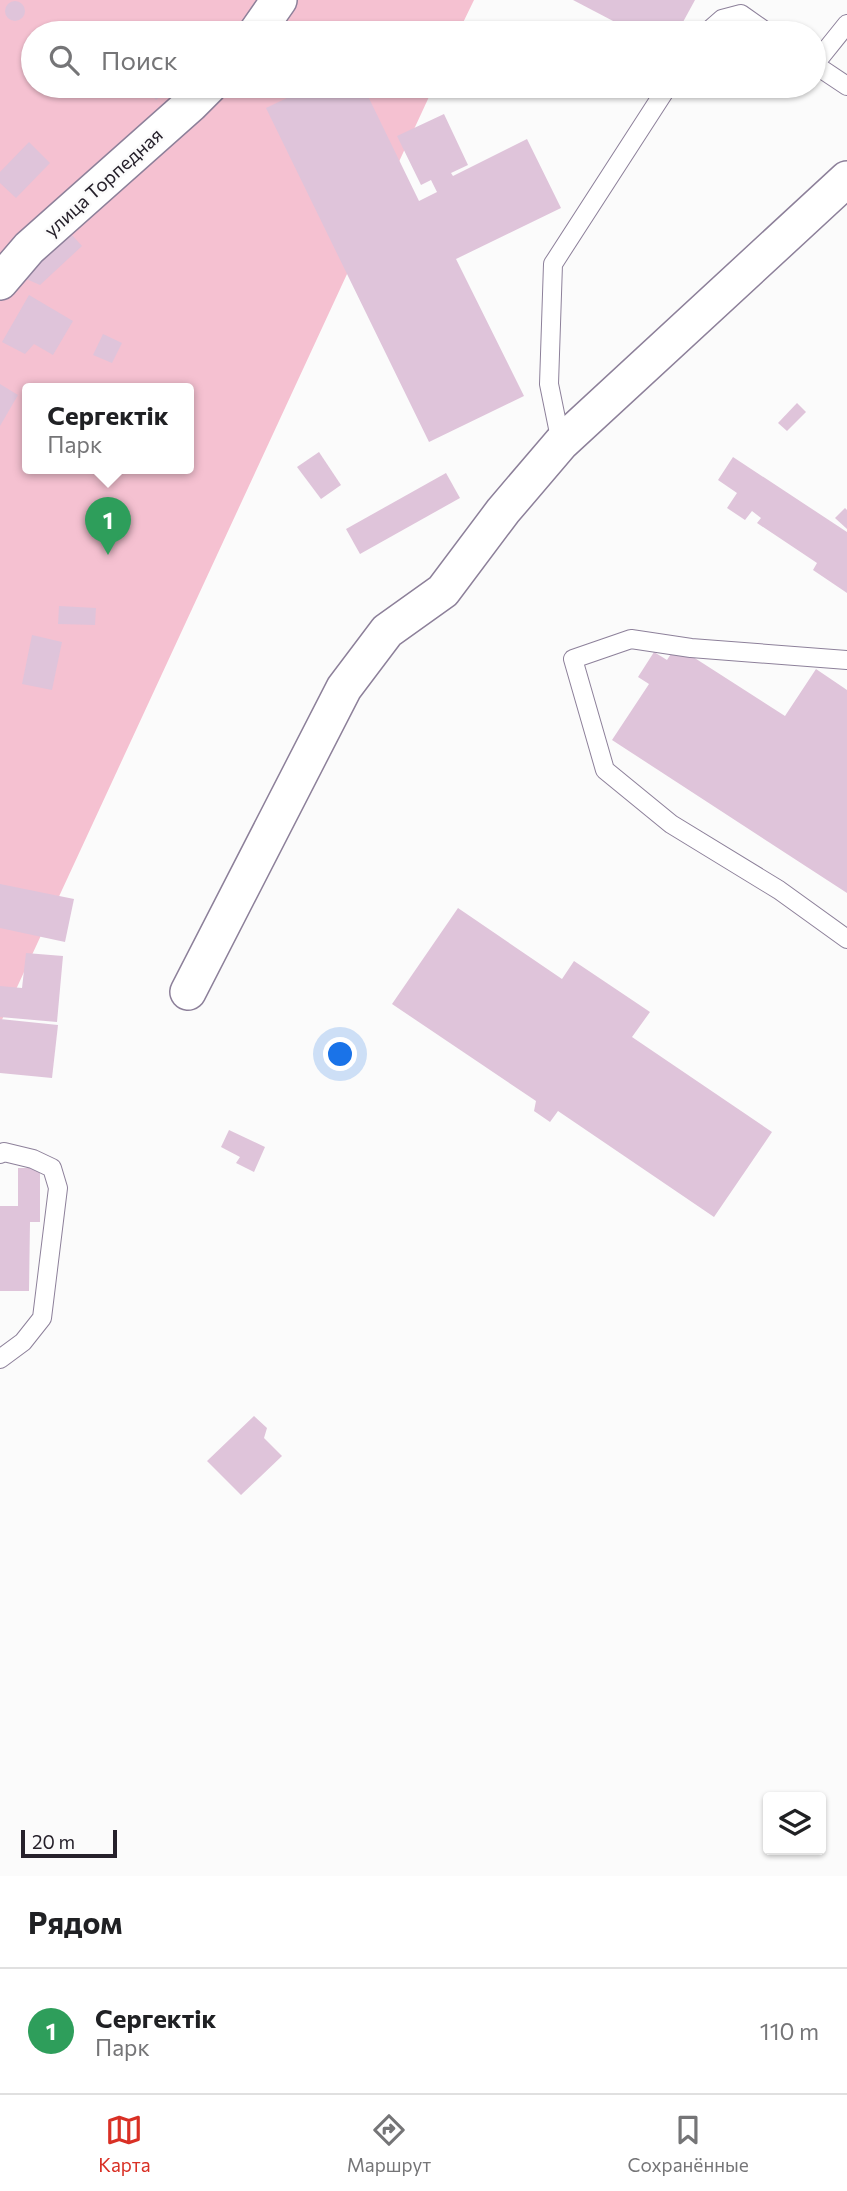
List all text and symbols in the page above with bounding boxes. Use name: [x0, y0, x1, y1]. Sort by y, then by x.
search box: [21, 21, 826, 98]
icon: search: [45, 41, 83, 79]
text: Поиск: [101, 44, 178, 75]
street label: улица Торпедная: [39, 123, 167, 241]
popup: [22, 383, 194, 474]
text: Сергектік: [47, 399, 169, 430]
text: Парк: [47, 430, 102, 458]
pin: 1: [85, 497, 131, 555]
your location: [323, 1037, 357, 1071]
map controls: [763, 1792, 826, 1855]
button: layers: [763, 1792, 826, 1855]
scale bar: [21, 1827, 117, 1859]
text: 20 m: [32, 1830, 75, 1853]
text: Рядом: [28, 1903, 122, 1940]
text: Сергектік: [95, 2002, 216, 2033]
text: 1: [46, 2017, 56, 2045]
text: 110 m: [760, 2017, 819, 2045]
text: Парк: [95, 2033, 150, 2061]
tab: Карта: [98, 2111, 151, 2176]
tab: Маршрут: [347, 2111, 431, 2176]
tab: Сохранённые: [628, 2111, 749, 2176]

